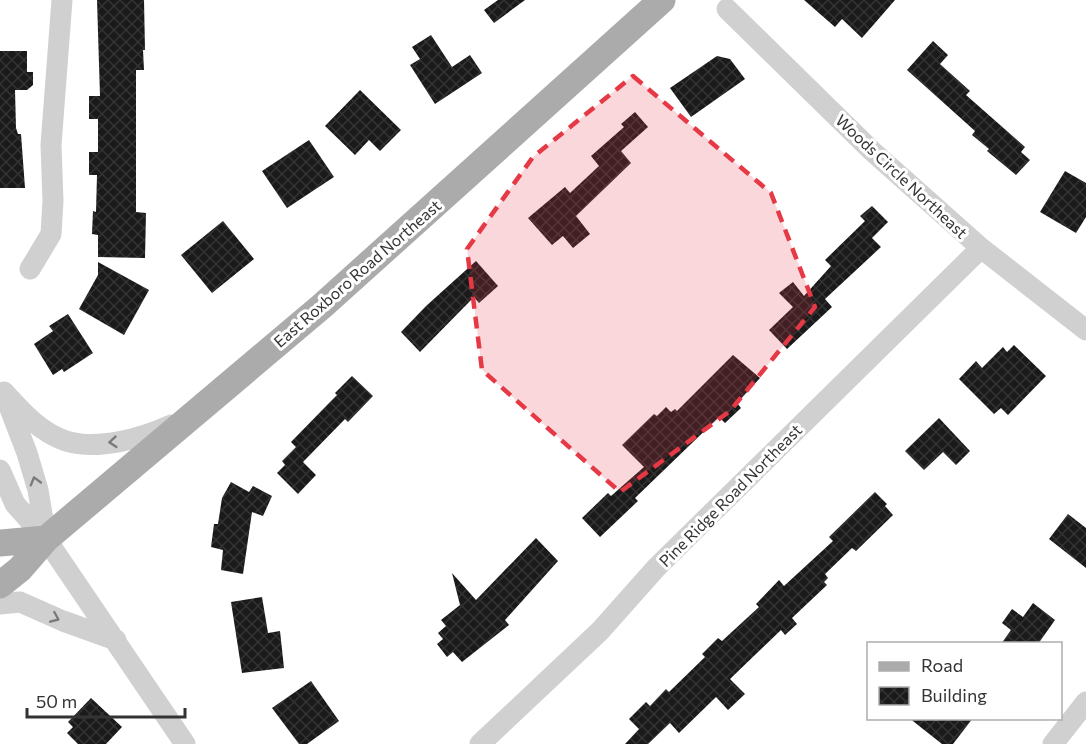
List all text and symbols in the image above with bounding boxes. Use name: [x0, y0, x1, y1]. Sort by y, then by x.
street label: Woods Circle Northeast: [832, 110, 972, 242]
street label: East Roxboro Road Northeast: [270, 195, 445, 351]
street label: Pine Ridge Road Northeast: [655, 419, 806, 570]
one-way arrow: [109, 435, 118, 448]
one-way arrow: [30, 476, 43, 486]
one-way arrow: [49, 610, 60, 622]
legend: [867, 642, 1062, 720]
text: Road: [921, 654, 963, 676]
scale bar: [27, 681, 184, 719]
text: Building: [921, 684, 987, 706]
text: 50 m: [36, 690, 77, 712]

